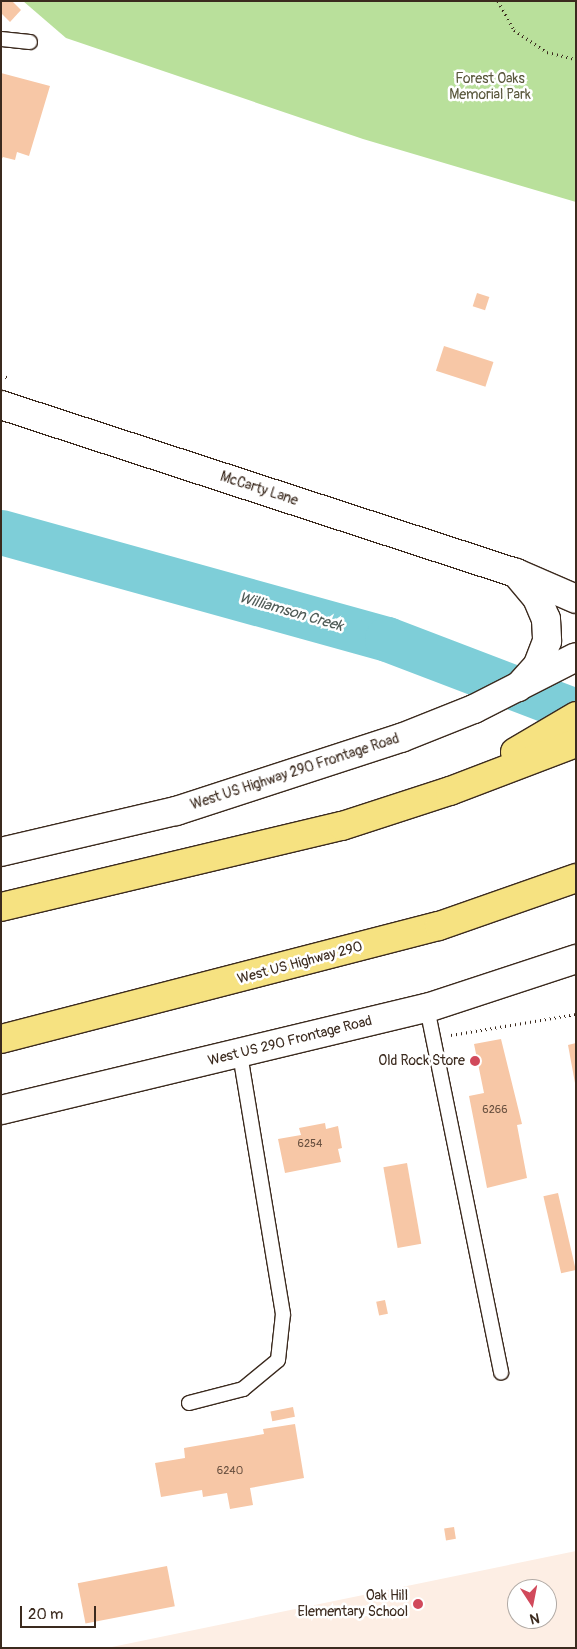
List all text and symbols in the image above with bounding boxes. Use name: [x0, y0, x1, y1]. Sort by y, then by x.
park label: Forest Oaks Memorial Park: [449, 71, 531, 104]
street label: McCarty Lane: [218, 469, 300, 509]
water label: Williamson Creek: [237, 589, 345, 635]
street label: West US Highway 290 Frontage Road: [189, 730, 401, 814]
street label: West US Highway 290: [236, 938, 364, 988]
street label: West US 290 Frontage Road: [206, 1012, 374, 1070]
place label: Old Rock Store: [378, 1053, 465, 1069]
marker: Old Rock Store: [469, 1055, 481, 1067]
house number: 6266: [482, 1103, 508, 1117]
house number: 6254: [298, 1137, 322, 1151]
house number: 6240: [217, 1464, 243, 1478]
north arrow: [507, 1579, 557, 1629]
place label: Oak Hill Elementary School: [297, 1588, 408, 1620]
scale bar: [22, 1596, 99, 1628]
marker: Oak Hill Elementary School: [412, 1598, 424, 1610]
text: 20 m: [28, 1605, 63, 1624]
text: N: [528, 1609, 541, 1627]

